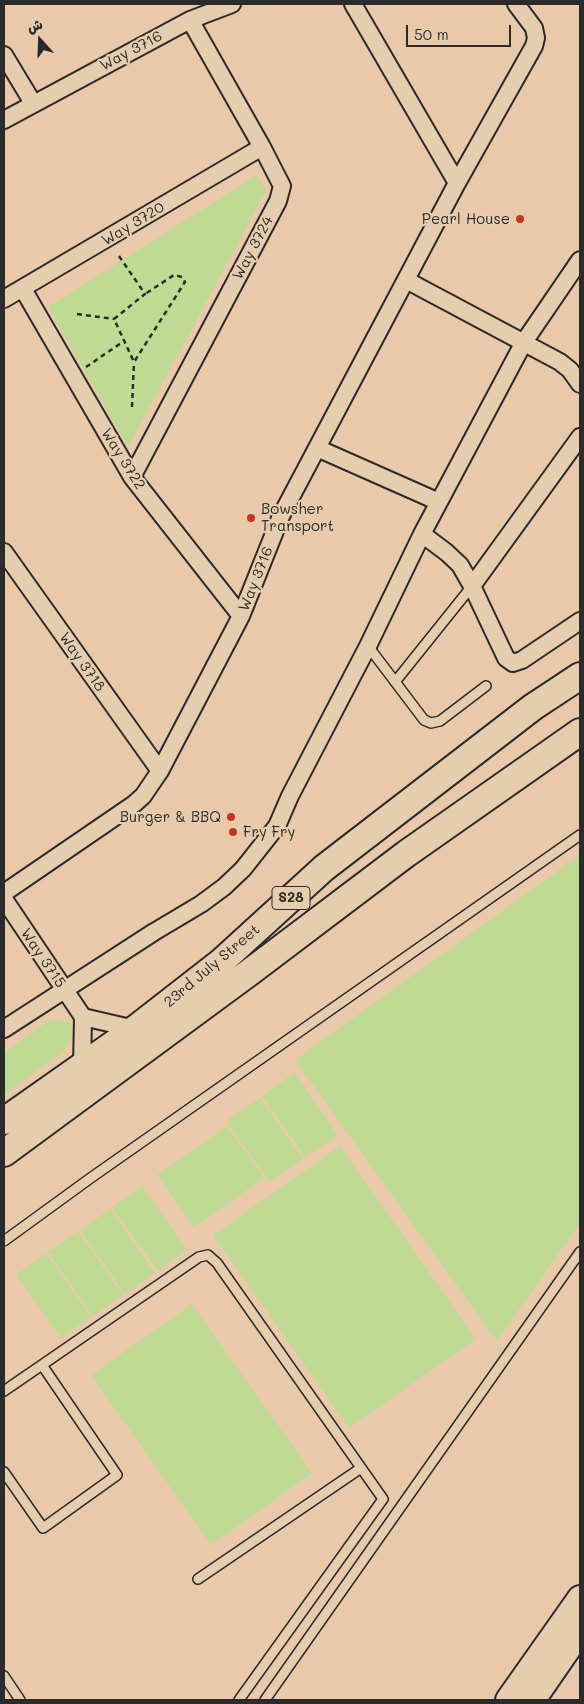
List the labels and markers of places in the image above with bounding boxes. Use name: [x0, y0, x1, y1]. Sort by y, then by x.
place label: Pearl House: [422, 210, 510, 228]
marker: Pearl House: [514, 213, 526, 225]
place label: Bowsher Transport: [261, 500, 334, 535]
marker: Bowsher Transport: [245, 512, 257, 524]
place label: Burger & BBQ: [120, 808, 221, 826]
marker: Burger & BBQ: [225, 811, 237, 823]
place label: Fry Fry: [243, 823, 295, 841]
marker: Fry Fry: [227, 826, 239, 838]

